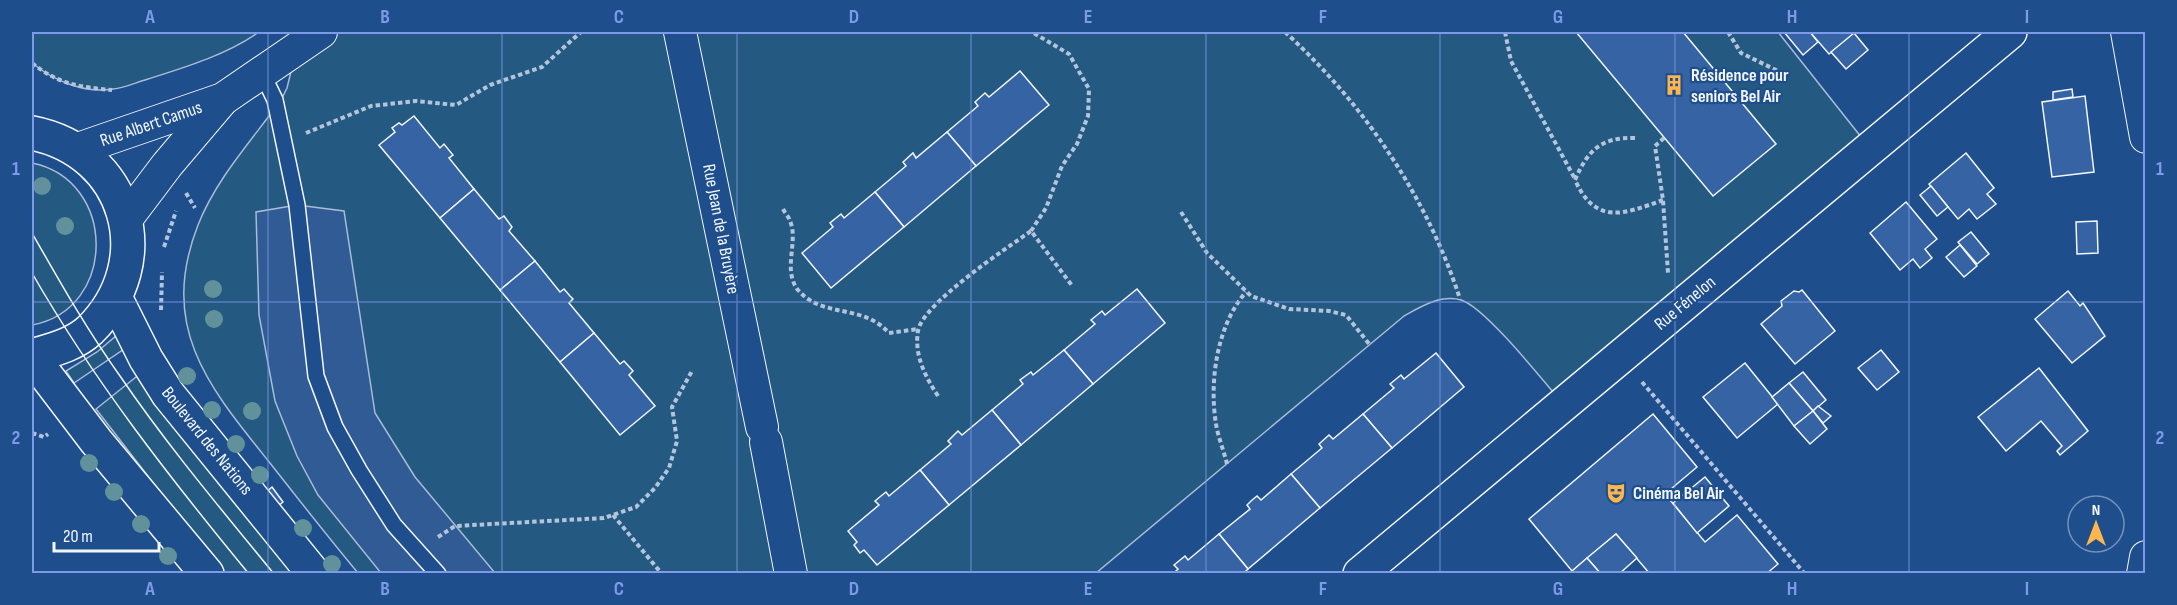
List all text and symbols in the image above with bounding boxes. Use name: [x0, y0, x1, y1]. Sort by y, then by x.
text: A: [144, 5, 155, 29]
text: B: [380, 5, 390, 29]
text: C: [614, 5, 624, 29]
text: D: [849, 5, 859, 29]
text: E: [1084, 5, 1092, 29]
text: F: [1319, 5, 1327, 29]
text: G: [1553, 5, 1563, 29]
text: H: [1787, 5, 1797, 29]
text: I: [2025, 5, 2029, 29]
place label: Résidence pour seniors Bel Air: [1691, 65, 1789, 107]
building icon: Résidence pour seniors Bel Air: [1662, 73, 1686, 97]
street label: Rue Albert Camus: [97, 97, 205, 151]
text: 1: [12, 157, 20, 181]
text: 1: [2156, 157, 2164, 181]
street label: Rue Jean de la Bruyère: [698, 162, 744, 296]
street label: Rue Fénelon: [1650, 271, 1720, 335]
street label: Boulevard des Nations: [157, 383, 257, 499]
text: 2: [12, 426, 20, 450]
text: 2: [2156, 426, 2164, 450]
theatre icon: Cinéma Bel Air: [1604, 481, 1628, 505]
place label: Cinéma Bel Air: [1633, 483, 1725, 504]
north arrow: [2066, 494, 2126, 554]
text: N: [2092, 501, 2100, 520]
scale bar: [54, 515, 159, 553]
text: 20 m: [63, 526, 93, 547]
text: A: [144, 577, 155, 601]
text: B: [380, 577, 390, 601]
text: C: [614, 577, 624, 601]
text: D: [849, 577, 859, 601]
text: E: [1084, 577, 1092, 601]
text: F: [1319, 577, 1327, 601]
text: G: [1553, 577, 1563, 601]
text: H: [1787, 577, 1797, 601]
text: I: [2025, 577, 2029, 601]

